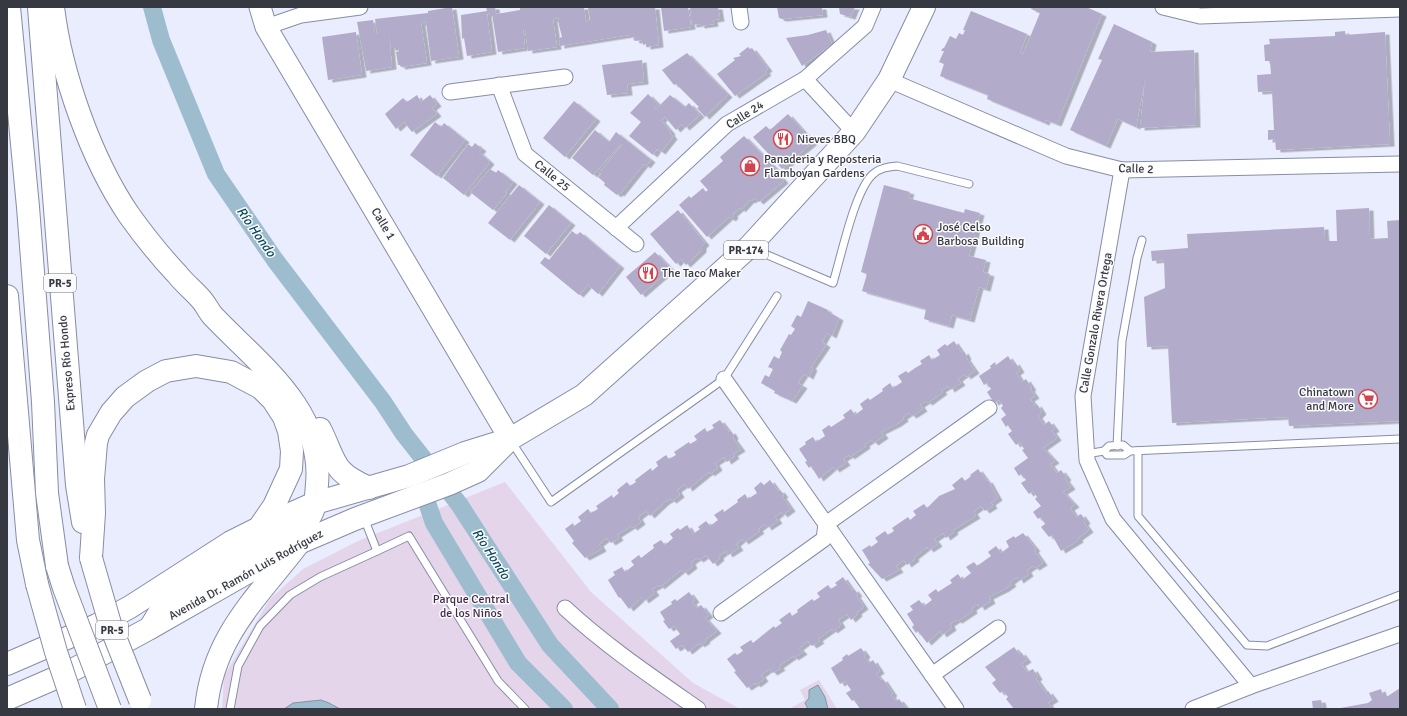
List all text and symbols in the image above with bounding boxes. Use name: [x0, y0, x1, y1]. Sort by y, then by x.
street label: Calle 24: [723, 97, 767, 132]
restaurant icon: Nieves BBQ: [772, 128, 794, 150]
place label: Nieves BBQ: [797, 132, 856, 147]
place label: Panaderia y Reposteria Flamboyan Gardens: [764, 152, 881, 181]
shop icon: Panaderia y Reposteria Flamboyan Gardens: [739, 155, 761, 177]
street label: Calle 25: [531, 157, 573, 195]
street label: Calle 2: [1118, 161, 1154, 177]
water label: Río Hondo: [233, 204, 280, 261]
street label: Calle 1: [368, 205, 398, 243]
place label: José Celso Barbosa Building: [937, 220, 1024, 249]
public building icon: José Celso Barbosa Building: [912, 223, 934, 245]
road number: PR-174: [724, 241, 768, 259]
street label: Calle Gonzalo Rivera Ortega: [1076, 251, 1116, 395]
restaurant icon: The Taco Maker: [637, 262, 659, 284]
place label: The Taco Maker: [662, 266, 741, 281]
road number: PR-5: [44, 274, 76, 292]
street label: Expreso Río Hondo: [55, 315, 79, 411]
place label: Chinatown and More: [1299, 385, 1354, 414]
supermarket icon: Chinatown and More: [1357, 388, 1379, 410]
street label: Avenida Dr. Ramón Luis Rodríguez: [166, 526, 326, 624]
water label: Río Hondo: [469, 526, 514, 583]
park label: Parque Central de los Niños: [433, 592, 510, 621]
road number: PR-5: [96, 621, 128, 639]

